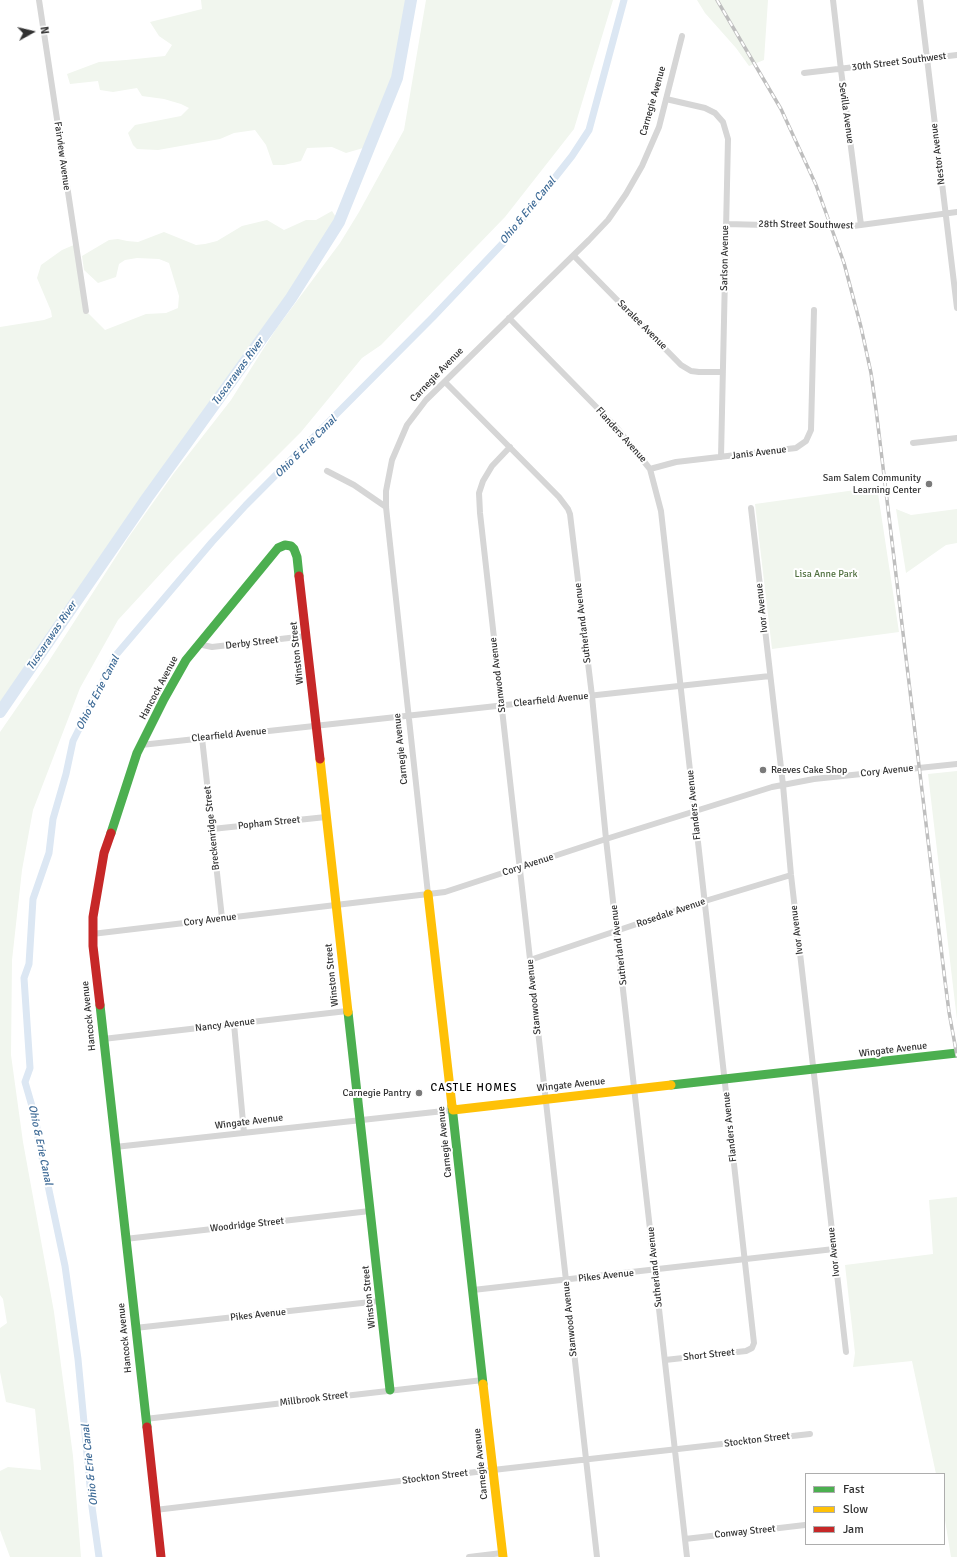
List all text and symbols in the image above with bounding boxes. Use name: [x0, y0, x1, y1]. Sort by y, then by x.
north arrow: [12, 12, 52, 52]
text: N: [37, 26, 51, 35]
street label: 30th Street Southwest: [851, 50, 947, 74]
street label: Carnegie Avenue: [637, 65, 669, 137]
street label: Sevilla Avenue: [836, 82, 856, 144]
street label: Fairview Avenue: [51, 121, 73, 191]
street label: Nestor Avenue: [928, 123, 948, 185]
water label: Ohio & Erie Canal: [497, 175, 559, 247]
street label: 28th Street Southwest: [758, 218, 854, 232]
street label: Sarlson Avenue: [718, 225, 732, 291]
street label: Saralee Avenue: [615, 298, 669, 352]
water label: Tuscarawas River: [209, 336, 267, 408]
street label: Carnegie Avenue: [408, 345, 466, 405]
street label: Flanders Avenue: [593, 405, 649, 465]
water label: Ohio & Erie Canal: [272, 413, 340, 481]
street label: Janis Avenue: [731, 444, 787, 462]
place label: Sam Salem Community Learning Center: [823, 472, 921, 496]
marker: Sam Salem Community Learning Center: [924, 479, 934, 489]
park label: Lisa Anne Park: [795, 568, 857, 580]
street label: Sutherland Avenue: [572, 582, 594, 664]
street label: Ivor Avenue: [753, 583, 771, 633]
water label: Tuscarawas River: [24, 599, 80, 673]
street label: Winston Street: [288, 621, 306, 685]
street label: Derby Street: [225, 634, 279, 652]
street label: Stanwood Avenue: [487, 637, 509, 713]
water label: Ohio & Erie Canal: [74, 654, 122, 732]
street label: Hancock Avenue: [137, 654, 181, 722]
street label: Clearfield Avenue: [513, 690, 589, 710]
street label: Carnegie Avenue: [391, 713, 411, 785]
street label: Clearfield Avenue: [191, 725, 267, 745]
street label: Cory Avenue: [860, 762, 914, 780]
place label: Reeves Cake Shop: [771, 764, 847, 776]
marker: Reeves Cake Shop: [758, 765, 768, 775]
street label: Flanders Avenue: [684, 769, 704, 841]
street label: Breckenridge Street: [202, 785, 222, 871]
street label: Popham Street: [237, 814, 301, 832]
street label: Cory Avenue: [501, 851, 555, 879]
street label: Rosedale Avenue: [635, 896, 707, 930]
street label: Sutherland Avenue: [608, 904, 630, 986]
street label: Ivor Avenue: [788, 905, 806, 955]
street label: Cory Avenue: [183, 911, 237, 929]
street label: Winston Street: [323, 943, 341, 1007]
street label: Stanwood Avenue: [524, 959, 544, 1035]
street label: Hancock Avenue: [79, 980, 99, 1052]
street label: Nancy Avenue: [194, 1015, 256, 1035]
street label: Wingate Avenue: [858, 1040, 928, 1060]
street label: Wingate Avenue: [536, 1075, 606, 1095]
district label: CASTLE HOMES: [431, 1081, 517, 1095]
place label: Carnegie Pantry: [343, 1087, 411, 1099]
marker: Carnegie Pantry: [414, 1088, 424, 1098]
street label: Flanders Avenue: [720, 1091, 740, 1163]
water label: Ohio & Erie Canal: [25, 1104, 55, 1186]
street label: Carnegie Avenue: [435, 1106, 455, 1178]
street label: Wingate Avenue: [214, 1112, 284, 1132]
street label: Woodridge Street: [209, 1215, 285, 1235]
street label: Sutherland Avenue: [645, 1226, 665, 1308]
street label: Ivor Avenue: [825, 1227, 843, 1277]
street label: Winston Street: [360, 1265, 378, 1329]
street label: Pikes Avenue: [577, 1267, 635, 1285]
street label: Stanwood Avenue: [560, 1281, 580, 1357]
street label: Hancock Avenue: [115, 1302, 135, 1374]
street label: Pikes Avenue: [229, 1306, 287, 1324]
street label: Short Street: [683, 1346, 735, 1364]
street label: Millbrook Street: [279, 1389, 349, 1409]
water label: Ohio & Erie Canal: [79, 1424, 101, 1506]
street label: Carnegie Avenue: [471, 1428, 491, 1500]
street label: Stockton Street: [723, 1430, 791, 1450]
street label: Stockton Street: [401, 1467, 469, 1487]
legend: [805, 1473, 945, 1545]
text: Fast: [843, 1482, 864, 1497]
text: Slow: [843, 1502, 868, 1517]
text: Jam: [843, 1522, 864, 1537]
street label: Conway Street: [714, 1523, 776, 1541]

